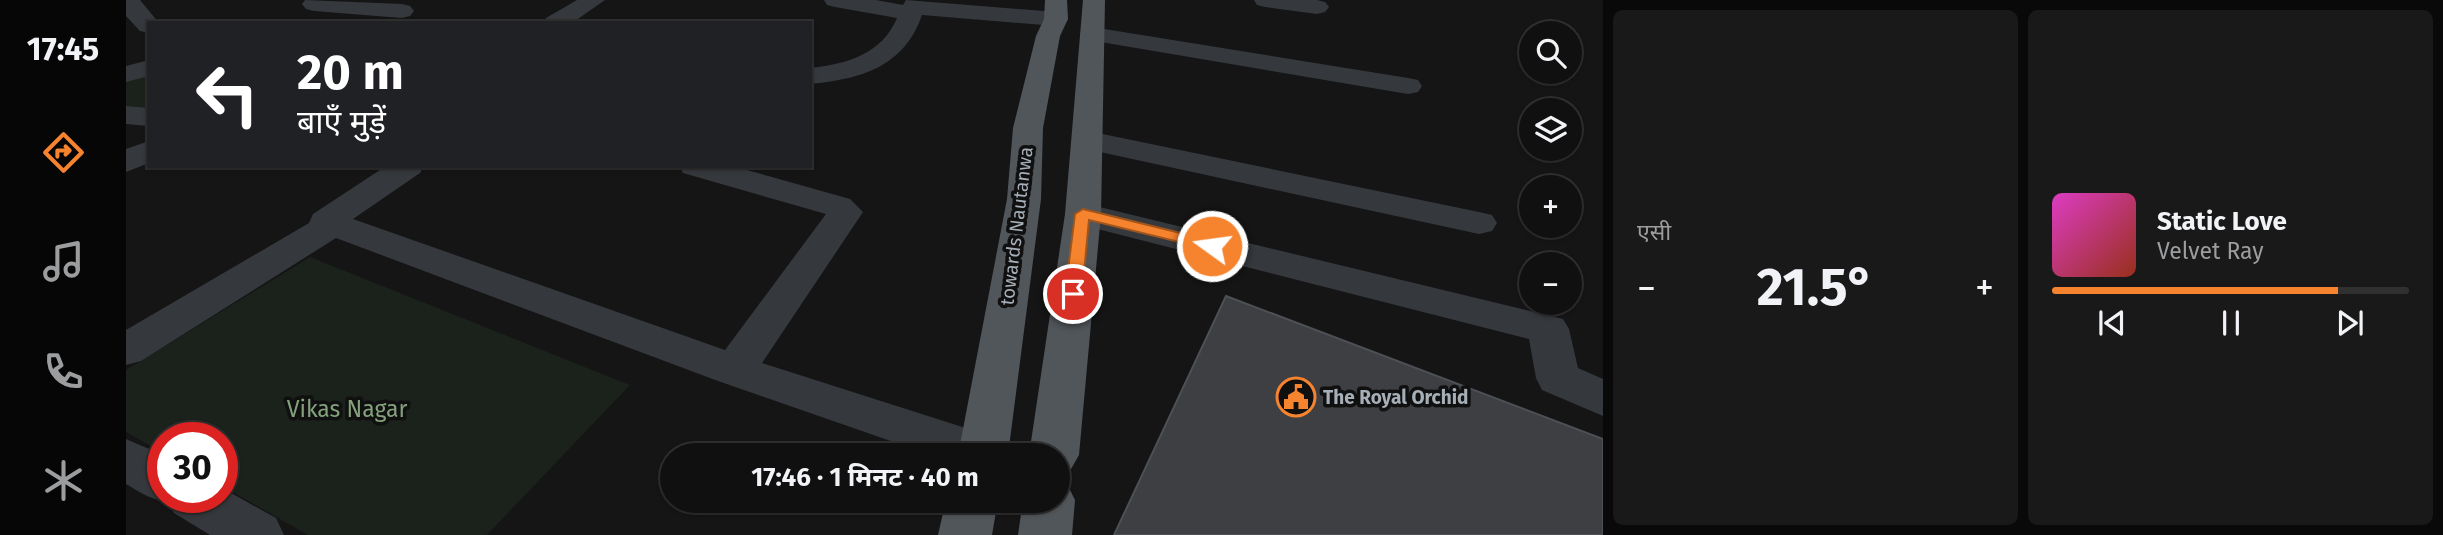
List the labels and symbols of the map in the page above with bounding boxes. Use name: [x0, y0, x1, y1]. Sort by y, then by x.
street label: towards Nautanwa: [995, 145, 1038, 307]
position arrow: [1175, 209, 1249, 283]
pin: [1043, 264, 1103, 324]
public building icon: The Royal Orchid: [1275, 376, 1317, 418]
place label: The Royal Orchid: [1323, 386, 1468, 409]
park label: Vikas Nagar: [287, 395, 407, 423]
speed limit sign: 30: [147, 422, 238, 513]

